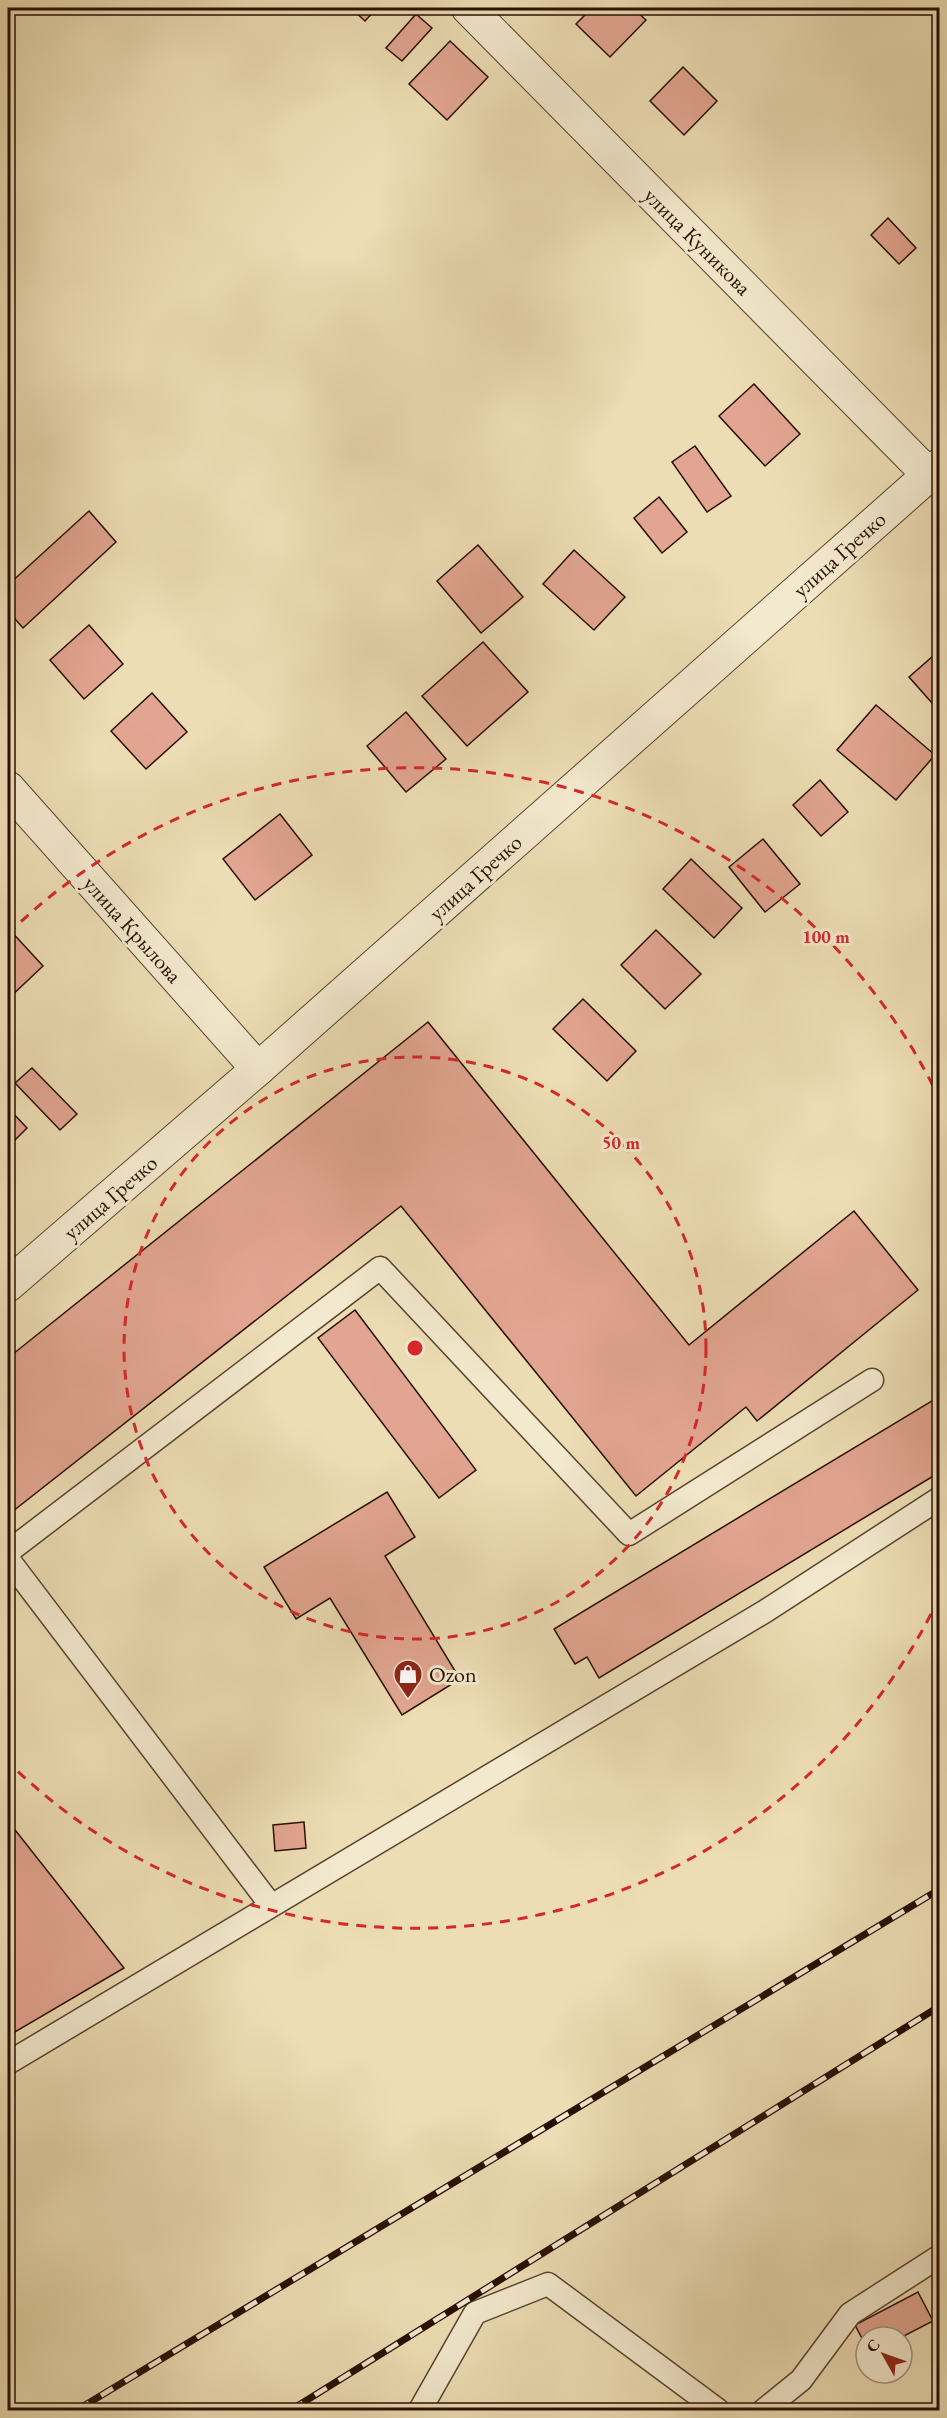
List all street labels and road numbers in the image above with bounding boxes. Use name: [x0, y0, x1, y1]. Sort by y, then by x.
street label: улица Куникова: [637, 181, 758, 302]
street label: улица Гречко: [787, 505, 892, 604]
street label: улица Гречко: [423, 828, 528, 927]
street label: улица Крылова: [77, 870, 189, 989]
street label: улица Гречко: [57, 1148, 164, 1246]

